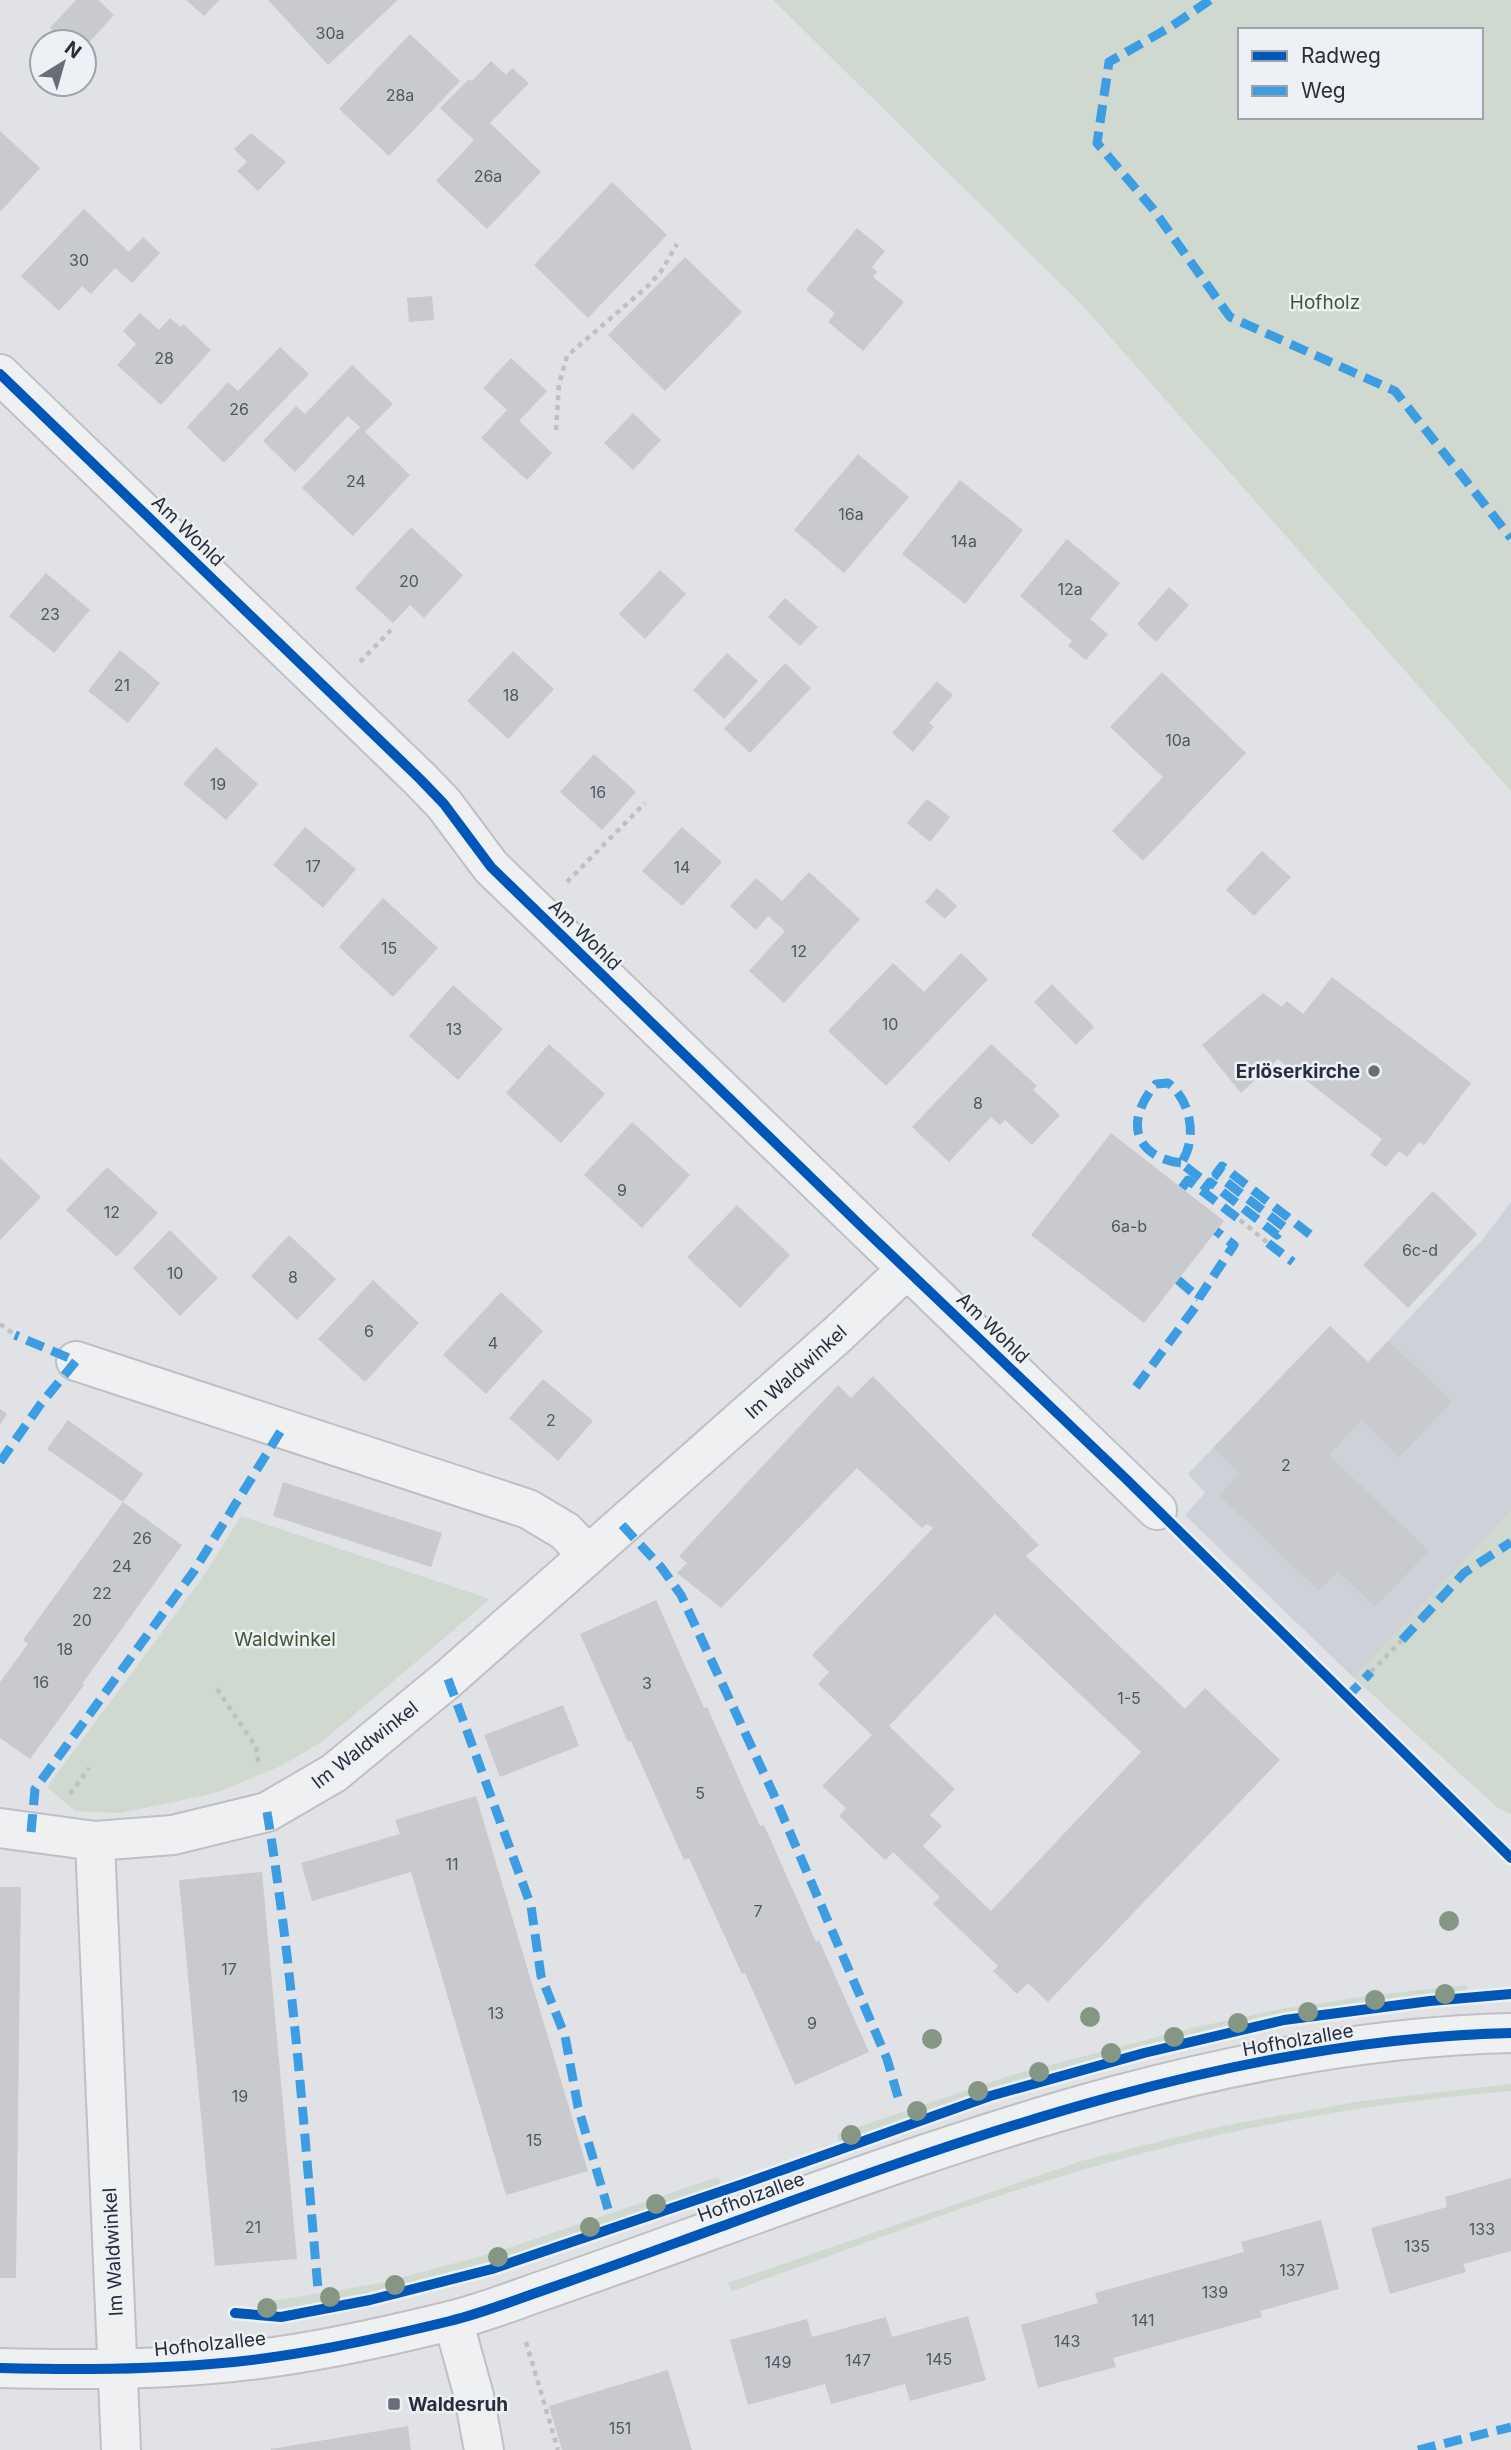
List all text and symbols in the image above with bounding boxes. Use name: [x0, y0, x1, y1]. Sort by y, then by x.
house number: 30a: [316, 23, 344, 43]
north arrow: [28, 28, 98, 98]
legend: [1238, 28, 1483, 119]
text: N: [60, 36, 86, 63]
text: Radweg: [1301, 43, 1381, 68]
text: Weg: [1301, 78, 1346, 103]
house number: 28a: [386, 85, 414, 105]
house number: 26a: [474, 166, 502, 186]
house number: 30: [69, 250, 89, 270]
park label: Hofholz: [1290, 291, 1360, 314]
house number: 28: [154, 348, 174, 368]
house number: 26: [229, 399, 249, 419]
house number: 24: [346, 471, 366, 491]
street label: Am Wohld: [147, 491, 229, 571]
house number: 16a: [838, 504, 864, 524]
house number: 14a: [951, 531, 977, 551]
house number: 20: [399, 571, 419, 591]
house number: 12a: [1057, 579, 1083, 599]
house number: 23: [40, 604, 60, 624]
house number: 21: [114, 675, 130, 695]
house number: 18: [503, 685, 519, 705]
house number: 10a: [1165, 730, 1191, 750]
house number: 19: [210, 774, 226, 794]
house number: 16: [590, 782, 606, 802]
house number: 17: [305, 856, 321, 876]
house number: 14: [674, 857, 690, 877]
street label: Am Wohld: [544, 895, 626, 975]
house number: 15: [381, 938, 397, 958]
house number: 12: [791, 941, 807, 961]
house number: 10: [882, 1014, 898, 1034]
house number: 13: [446, 1019, 462, 1039]
place label: Erlöserkirche: [1236, 1060, 1360, 1083]
marker: Erlöserkirche: [1366, 1063, 1382, 1079]
house number: 8: [973, 1093, 983, 1113]
house number: 9: [617, 1180, 627, 1200]
house number: 12: [104, 1202, 120, 1222]
house number: 6a-b: [1111, 1216, 1147, 1236]
house number: 6c-d: [1402, 1240, 1438, 1260]
house number: 10: [167, 1263, 183, 1283]
house number: 8: [288, 1267, 298, 1287]
street label: Am Wohld: [952, 1288, 1034, 1368]
street label: Im Waldwinkel: [740, 1320, 852, 1424]
house number: 6: [364, 1321, 374, 1341]
house number: 4: [488, 1333, 498, 1353]
house number: 2: [546, 1410, 556, 1430]
house number: 2: [1281, 1455, 1291, 1475]
house number: 26: [132, 1528, 152, 1548]
house number: 24: [112, 1556, 132, 1576]
house number: 22: [92, 1583, 112, 1603]
house number: 20: [72, 1610, 92, 1630]
park label: Waldwinkel: [234, 1628, 336, 1651]
house number: 18: [57, 1639, 73, 1659]
house number: 16: [33, 1672, 49, 1692]
house number: 3: [642, 1673, 652, 1693]
house number: 1-5: [1117, 1688, 1141, 1708]
street label: Im Waldwinkel: [307, 1696, 423, 1794]
house number: 5: [695, 1783, 705, 1803]
house number: 11: [445, 1854, 459, 1874]
house number: 7: [753, 1901, 763, 1921]
house number: 17: [221, 1959, 237, 1979]
house number: 13: [488, 2003, 504, 2023]
house number: 9: [807, 2013, 817, 2033]
street label: Hofholzallee: [1241, 2019, 1355, 2061]
house number: 19: [232, 2086, 248, 2106]
house number: 15: [526, 2130, 542, 2150]
street label: Hofholzallee: [694, 2167, 808, 2227]
street label: Im Waldwinkel: [98, 2187, 128, 2317]
house number: 21: [245, 2217, 261, 2237]
house number: 133: [1469, 2219, 1495, 2239]
house number: 135: [1404, 2236, 1430, 2256]
house number: 137: [1279, 2260, 1305, 2280]
house number: 139: [1202, 2282, 1228, 2302]
house number: 141: [1131, 2310, 1155, 2330]
street label: Hofholzallee: [153, 2327, 267, 2361]
house number: 143: [1054, 2331, 1080, 2351]
house number: 145: [926, 2349, 952, 2369]
house number: 147: [845, 2350, 871, 2370]
house number: 149: [765, 2352, 791, 2372]
place label: Waldesruh: [408, 2393, 508, 2416]
marker: Waldesruh: [386, 2396, 402, 2412]
house number: 151: [609, 2418, 631, 2438]

